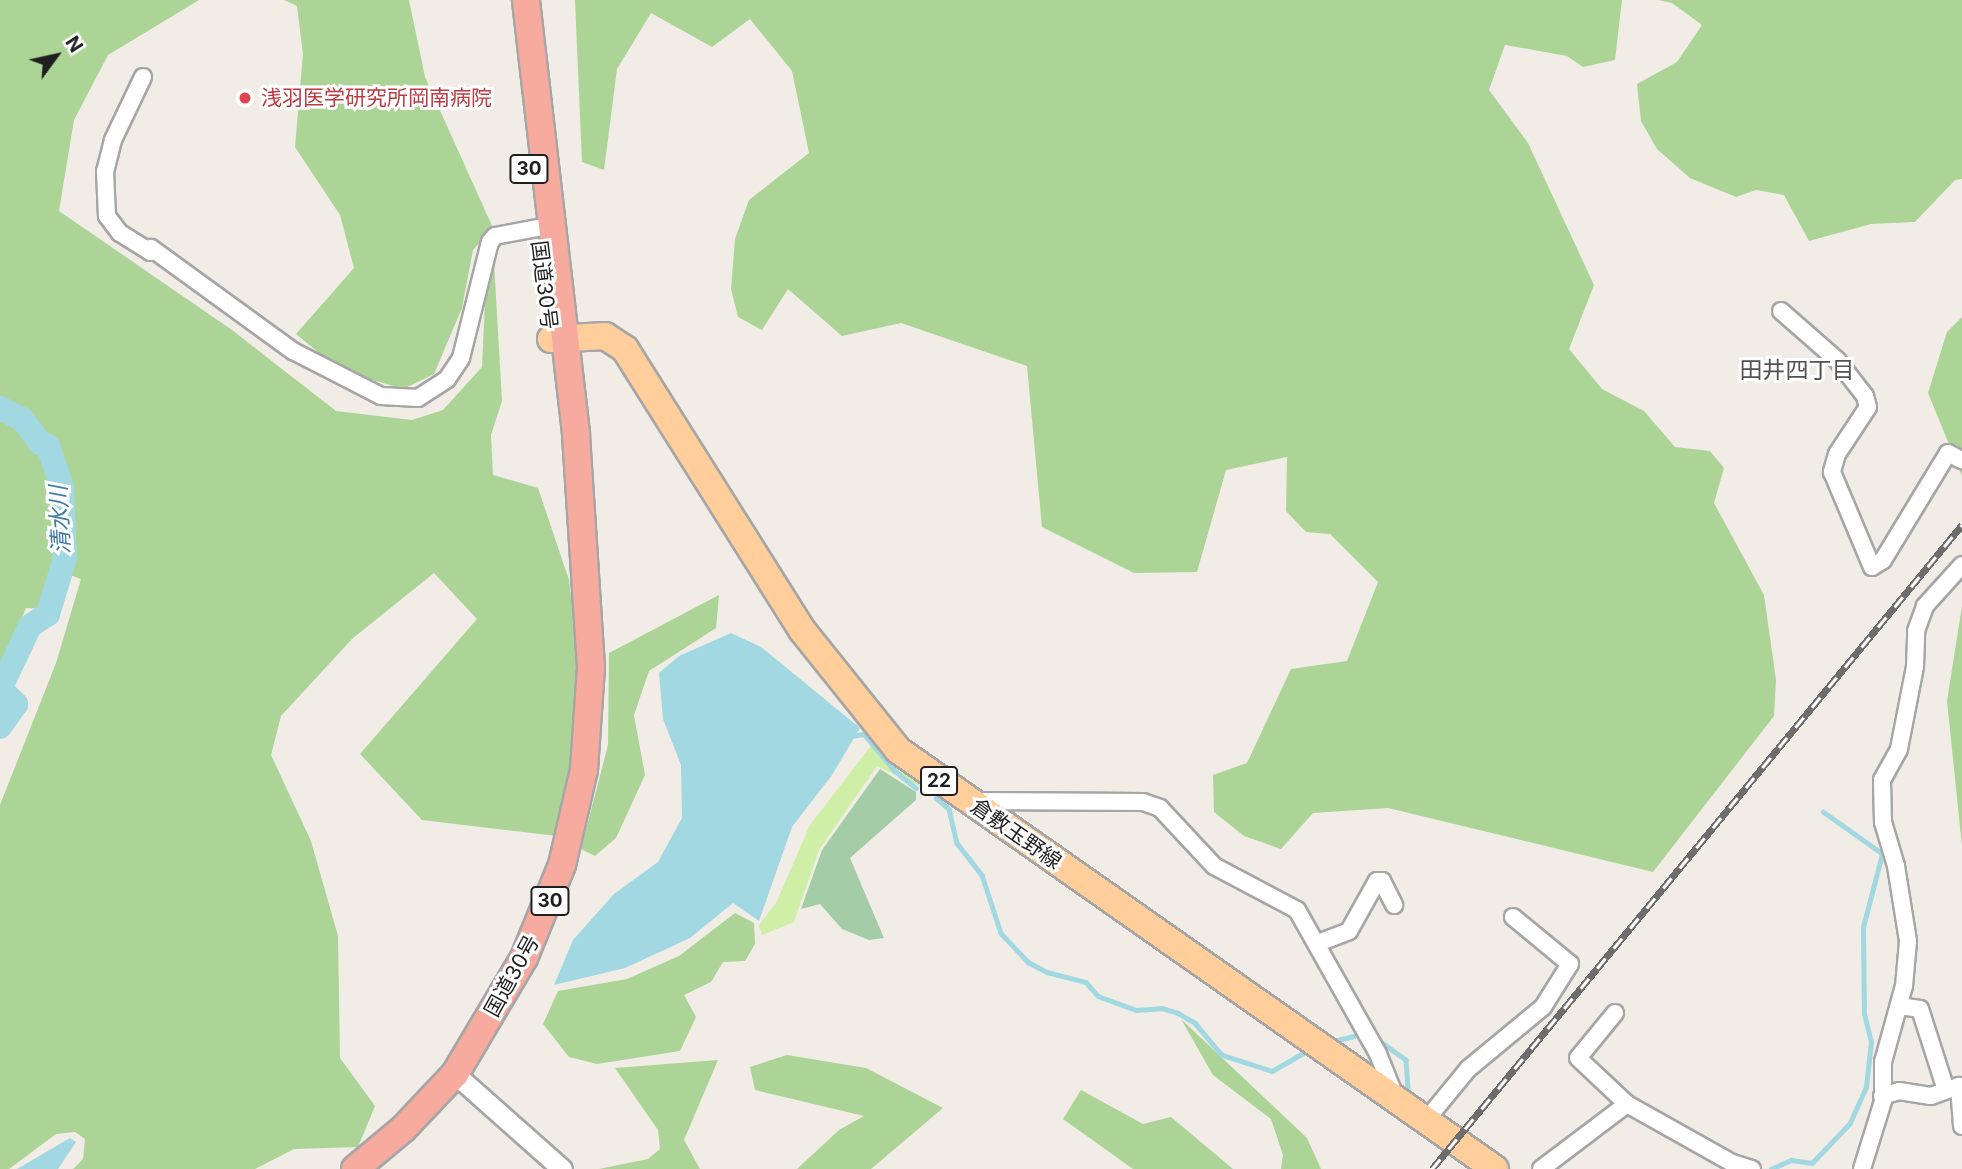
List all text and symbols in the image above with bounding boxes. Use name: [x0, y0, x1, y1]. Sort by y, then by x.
north arrow: [21, 21, 91, 91]
text: N: [60, 32, 88, 57]
place label: 浅羽医学研究所岡南病院: [261, 85, 492, 111]
marker: 浅羽医学研究所岡南病院: [235, 88, 255, 108]
road number: 30: [508, 154, 550, 184]
street label: 国道30号: [526, 239, 562, 331]
district label: 田井四丁目: [1740, 356, 1854, 384]
water label: 清水川: [44, 485, 76, 555]
road number: 22: [920, 766, 958, 796]
street label: 倉敷玉野線: [966, 794, 1066, 874]
road number: 30: [529, 886, 571, 917]
street label: 国道30号: [479, 931, 545, 1021]

